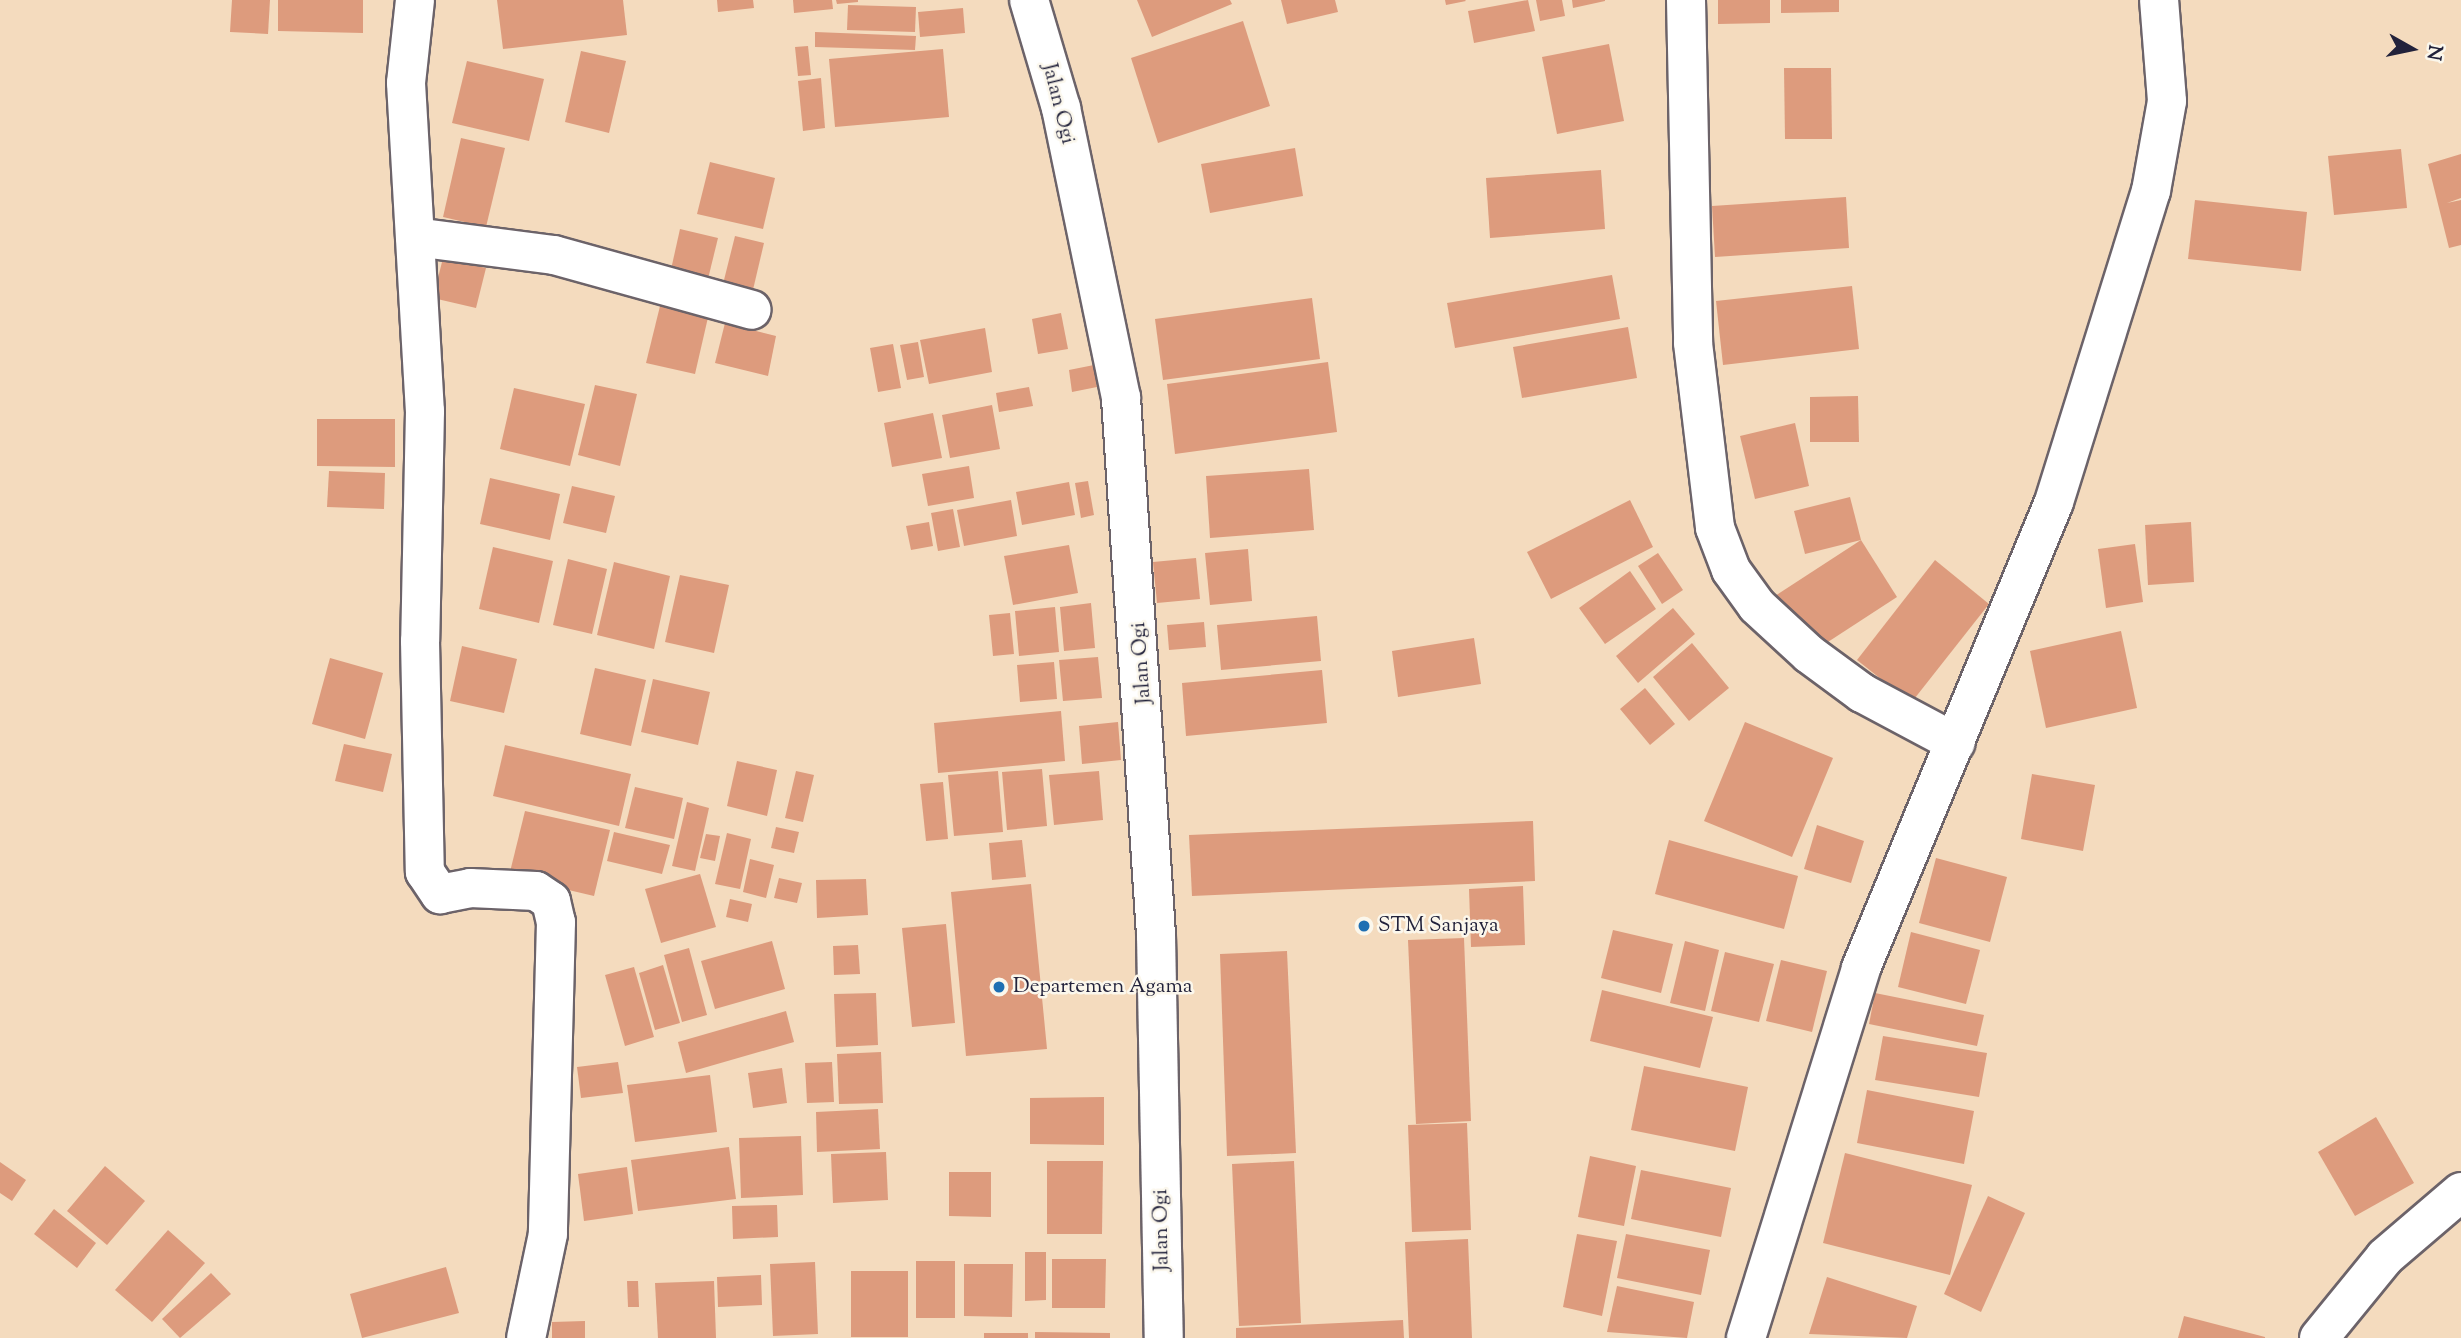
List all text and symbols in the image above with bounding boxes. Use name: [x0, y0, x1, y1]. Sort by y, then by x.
north arrow: [2377, 14, 2447, 84]
text: N: [2419, 43, 2448, 62]
street label: Jalan Ogi: [1036, 61, 1080, 147]
street label: Jalan Ogi: [1127, 621, 1157, 705]
place label: STM Sanjaya: [1378, 913, 1499, 939]
marker: STM Sanjaya: [1356, 918, 1372, 934]
place label: Departemen Agama: [1013, 974, 1193, 1000]
marker: Departemen Agama: [991, 979, 1007, 995]
street label: Jalan Ogi: [1149, 1189, 1175, 1271]

